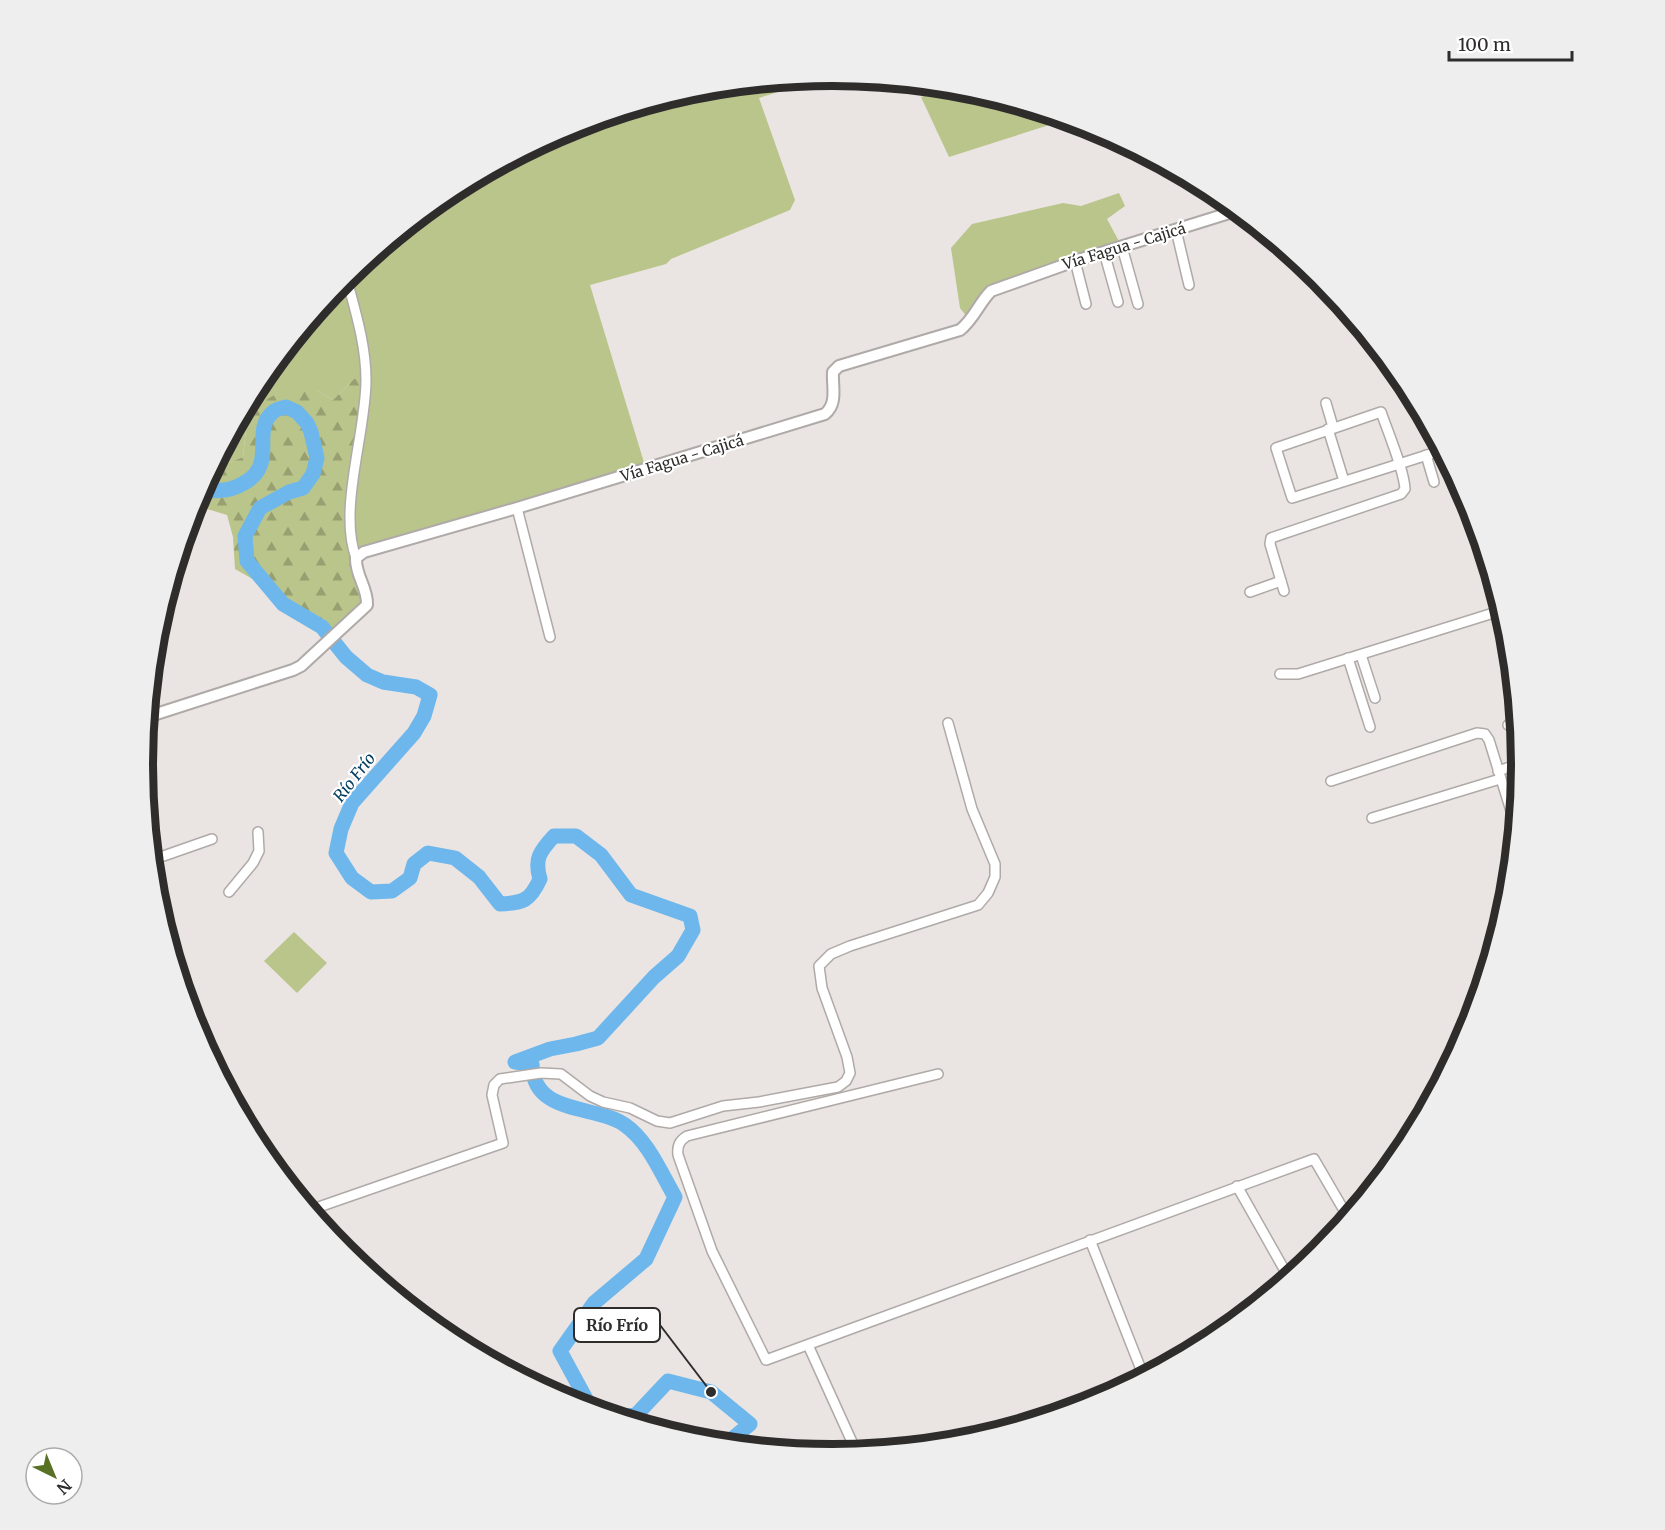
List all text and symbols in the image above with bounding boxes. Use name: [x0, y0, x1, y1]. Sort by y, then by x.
scale bar: [1449, 24, 1572, 62]
text: 100 m: [1458, 33, 1511, 56]
street label: Vía Fagua - Cajicá: [1059, 218, 1188, 274]
street label: Vía Fagua - Cajicá: [617, 430, 746, 486]
water label: Río Frío: [329, 749, 379, 805]
callout: Río Frío: [574, 1308, 660, 1342]
text: Río Frío: [586, 1315, 649, 1335]
north arrow: [24, 1446, 84, 1506]
text: N: [53, 1475, 76, 1499]

